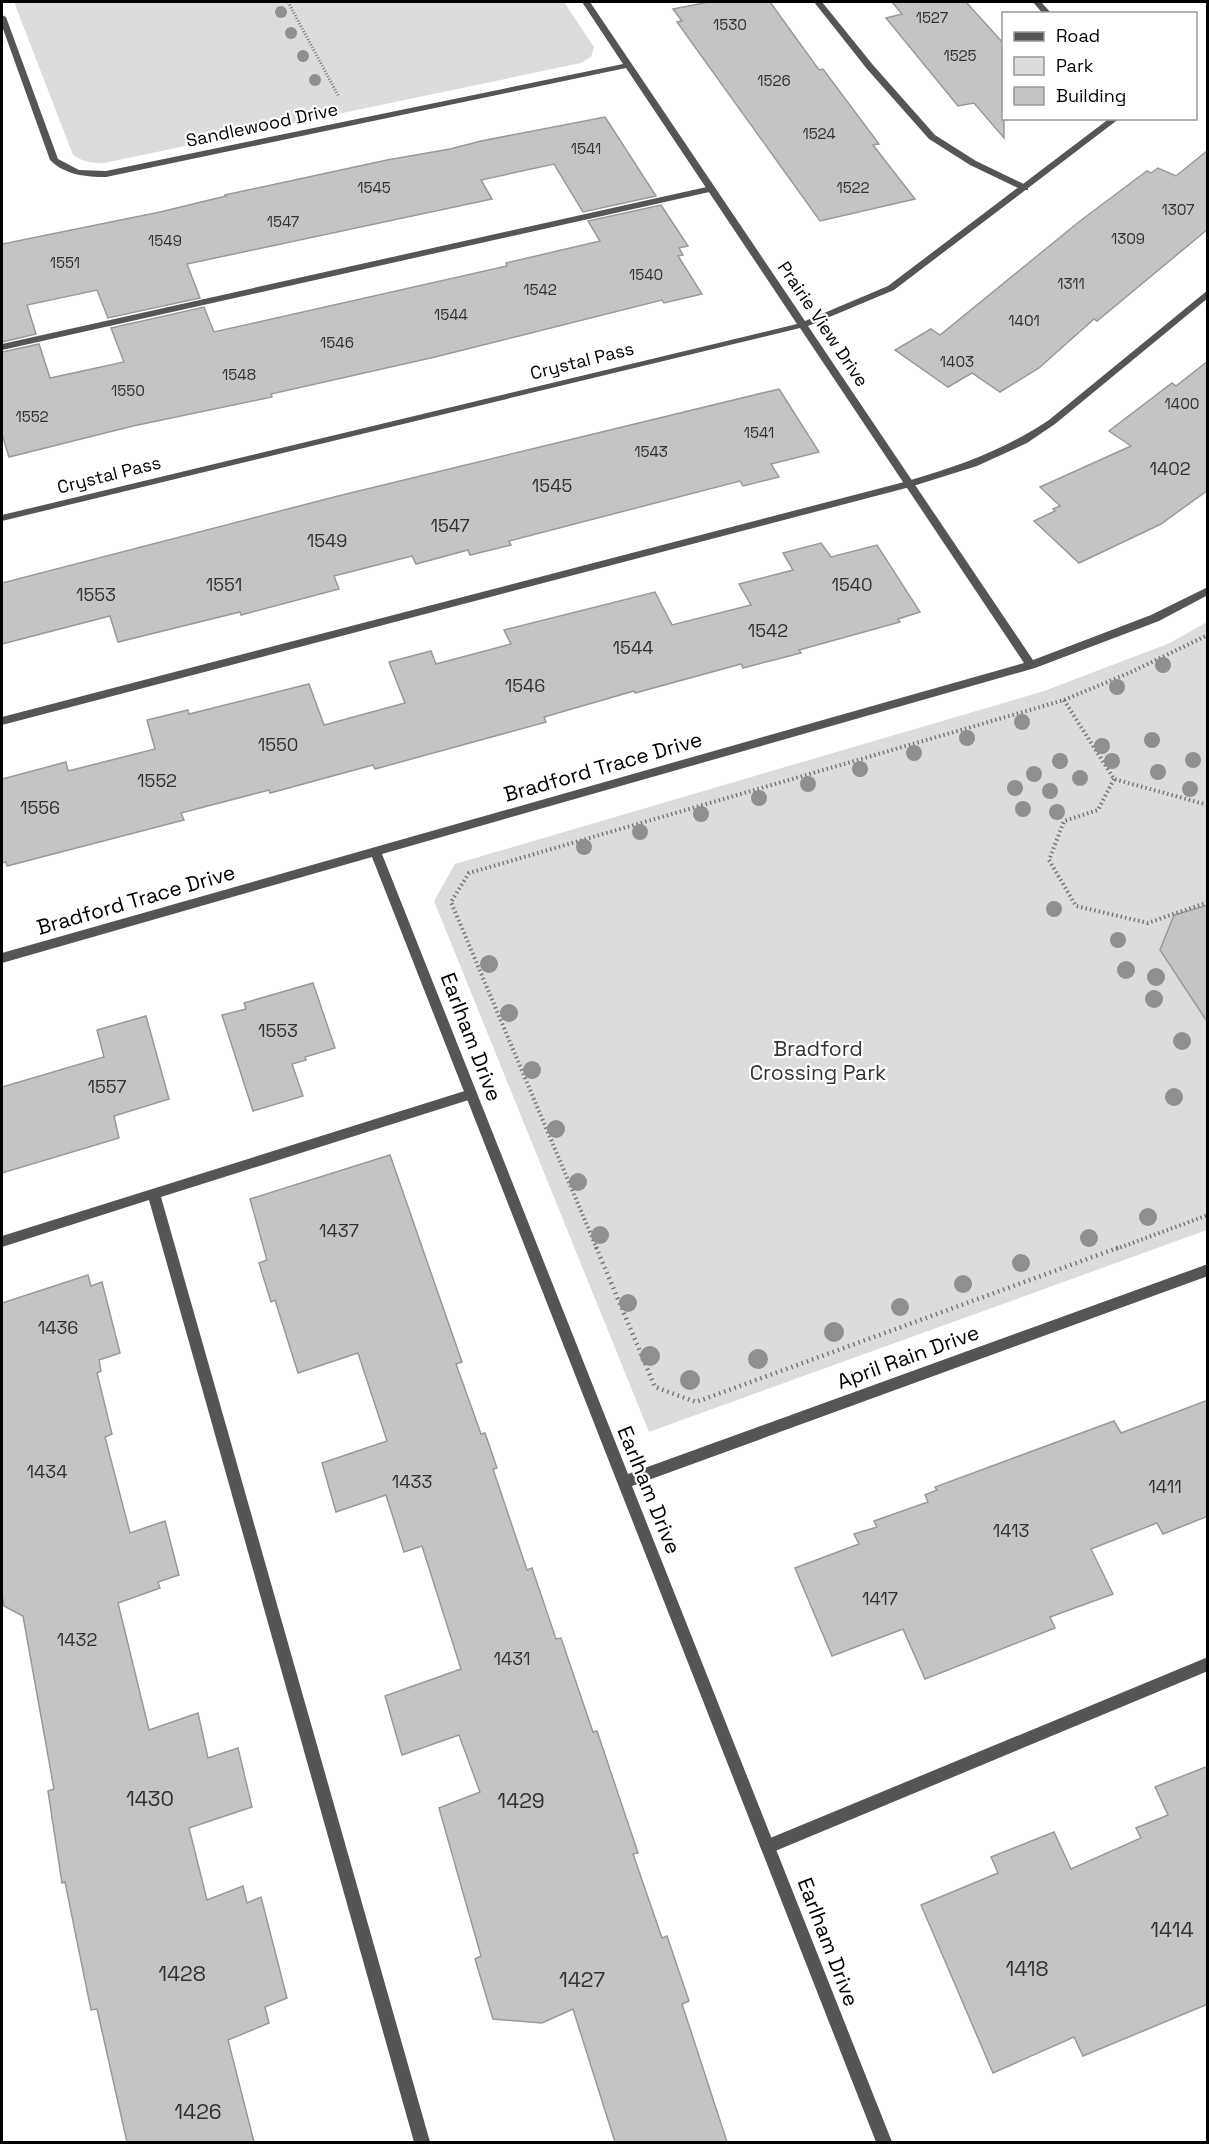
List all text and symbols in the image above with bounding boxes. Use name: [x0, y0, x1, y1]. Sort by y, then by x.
house number: 1527: [916, 8, 948, 27]
legend: [1002, 12, 1197, 120]
house number: 1530: [713, 15, 747, 34]
text: Road: [1056, 24, 1100, 47]
house number: 1525: [943, 46, 977, 65]
text: Park: [1056, 54, 1094, 77]
house number: 1526: [757, 71, 791, 90]
text: Building: [1056, 84, 1126, 107]
street label: Sandlewood Drive: [184, 97, 340, 152]
house number: 1524: [802, 124, 836, 143]
house number: 1541: [571, 139, 601, 158]
house number: 1545: [357, 178, 391, 197]
house number: 1522: [836, 178, 870, 197]
house number: 1307: [1161, 200, 1195, 219]
house number: 1547: [267, 212, 299, 231]
house number: 1309: [1111, 229, 1145, 248]
house number: 1549: [148, 231, 182, 250]
house number: 1551: [50, 253, 80, 272]
street label: Prairie View Drive: [773, 257, 874, 391]
house number: 1540: [629, 265, 663, 284]
house number: 1311: [1057, 274, 1085, 293]
house number: 1542: [523, 280, 557, 299]
house number: 1544: [434, 305, 468, 324]
house number: 1401: [1008, 311, 1040, 330]
house number: 1546: [320, 333, 354, 352]
street label: Crystal Pass: [528, 337, 636, 385]
house number: 1403: [940, 352, 974, 371]
house number: 1548: [222, 365, 256, 384]
house number: 1550: [111, 381, 145, 400]
house number: 1400: [1165, 394, 1199, 413]
house number: 1552: [15, 407, 49, 426]
house number: 1541: [744, 423, 774, 442]
house number: 1543: [634, 442, 668, 461]
street label: Crystal Pass: [55, 451, 163, 499]
house number: 1402: [1149, 457, 1191, 480]
house number: 1545: [532, 474, 572, 497]
house number: 1547: [430, 514, 470, 537]
house number: 1549: [307, 529, 347, 552]
house number: 1551: [206, 573, 242, 596]
house number: 1540: [831, 573, 873, 596]
house number: 1553: [76, 583, 116, 606]
house number: 1542: [748, 619, 788, 642]
house number: 1544: [613, 636, 653, 659]
house number: 1546: [505, 674, 545, 697]
street label: Bradford Trace Drive: [500, 725, 705, 808]
house number: 1550: [258, 733, 298, 756]
house number: 1552: [137, 769, 177, 792]
house number: 1556: [20, 796, 60, 819]
street label: Bradford Trace Drive: [33, 858, 238, 941]
street label: Earlham Drive: [435, 969, 508, 1105]
house number: 1553: [258, 1019, 298, 1042]
park label: Bradford Crossing Park: [750, 1035, 886, 1086]
house number: 1557: [87, 1075, 127, 1098]
house number: 1437: [319, 1219, 359, 1242]
house number: 1436: [38, 1316, 78, 1339]
street label: April Rain Drive: [833, 1318, 983, 1395]
street label: Earlham Drive: [612, 1422, 687, 1558]
house number: 1434: [27, 1460, 67, 1483]
house number: 1433: [392, 1470, 432, 1493]
house number: 1411: [1148, 1475, 1182, 1498]
house number: 1413: [993, 1519, 1029, 1542]
house number: 1417: [862, 1587, 898, 1610]
house number: 1432: [57, 1628, 97, 1651]
house number: 1431: [494, 1647, 530, 1670]
house number: 1430: [126, 1785, 174, 1812]
house number: 1429: [497, 1787, 545, 1814]
street label: Earlham Drive: [792, 1874, 865, 2010]
house number: 1414: [1150, 1916, 1194, 1943]
house number: 1418: [1005, 1955, 1049, 1982]
house number: 1428: [158, 1960, 206, 1987]
house number: 1427: [559, 1966, 605, 1993]
house number: 1426: [174, 2098, 222, 2125]

